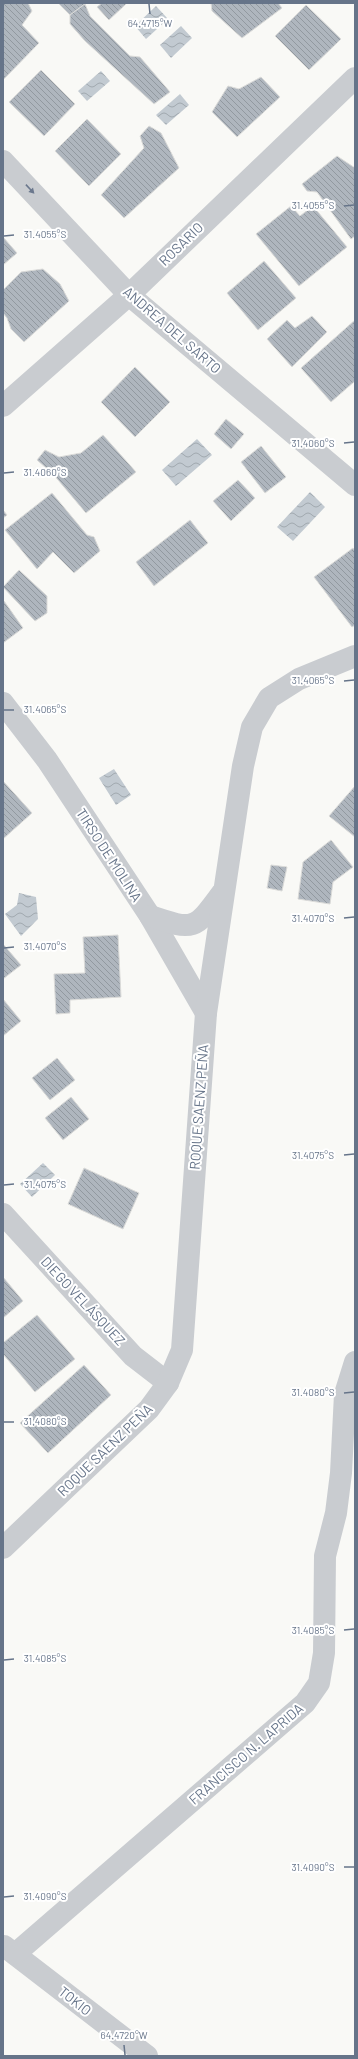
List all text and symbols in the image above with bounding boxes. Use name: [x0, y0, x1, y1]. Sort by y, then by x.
text: 64.4715°W: [128, 17, 173, 29]
one-way arrow: [25, 184, 35, 194]
text: 31.4055°S: [292, 199, 334, 211]
street label: ROSARIO: [155, 218, 206, 269]
text: 31.4055°S: [24, 228, 66, 240]
street label: ANDREA DEL SARTO: [120, 283, 225, 377]
text: 31.4060°S: [292, 437, 335, 449]
text: 31.4060°S: [24, 466, 67, 478]
text: 31.4065°S: [292, 674, 334, 686]
text: 31.4065°S: [24, 703, 66, 715]
street label: TIRSO DE MOLINA: [73, 805, 146, 905]
text: 31.4070°S: [292, 912, 334, 924]
text: 31.4070°S: [24, 940, 66, 952]
street label: ROQUE SAENZ PEÑA: [186, 1043, 211, 1170]
text: 31.4075°S: [292, 1149, 334, 1161]
text: 31.4075°S: [24, 1178, 66, 1190]
street label: DIEGO VELÁSQUEZ: [38, 1253, 129, 1349]
text: 31.4080°S: [291, 1386, 335, 1398]
street label: ROQUE SAENZ PEÑA: [54, 1400, 156, 1499]
text: 31.4080°S: [23, 1415, 67, 1427]
text: 31.4085°S: [292, 1624, 334, 1636]
text: 31.4085°S: [24, 1652, 66, 1664]
street label: FRANCISCO N. LAPRIDA: [185, 1699, 307, 1808]
text: 31.4090°S: [291, 1861, 335, 1873]
text: 31.4090°S: [23, 1890, 67, 1902]
street label: TOKIO: [56, 1983, 95, 2019]
text: 64.4720°W: [101, 2029, 148, 2041]

